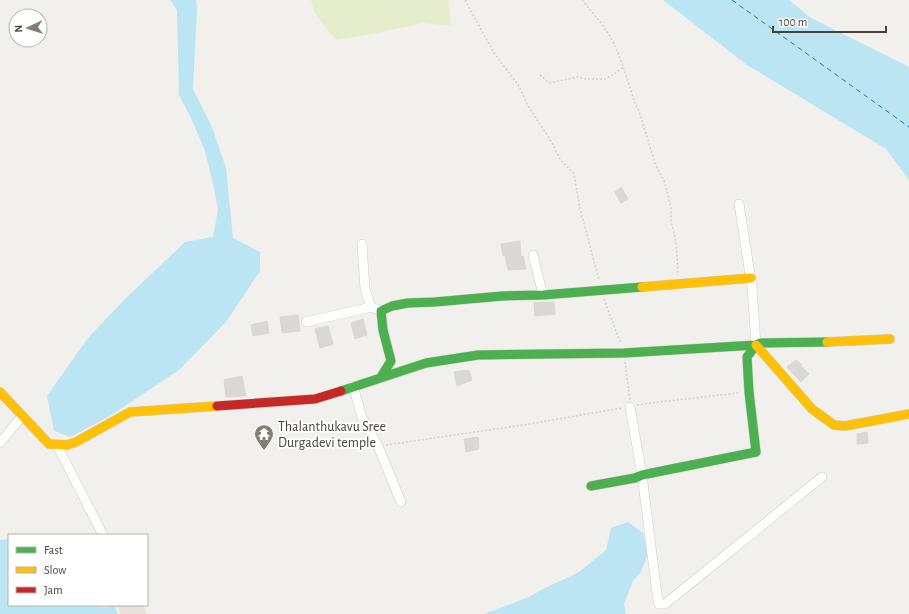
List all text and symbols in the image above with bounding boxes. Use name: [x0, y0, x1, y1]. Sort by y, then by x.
north arrow: [8, 8, 48, 48]
scale bar: [773, 8, 886, 34]
text: 100 m: [779, 16, 807, 28]
text: N: [13, 24, 24, 33]
place label: Thalanthukavu Sree Durgadevi temple: [278, 420, 386, 450]
temple icon: Thalanthukavu Sree Durgadevi temple: [253, 423, 275, 451]
legend: [8, 534, 148, 606]
text: Fast: [44, 544, 63, 556]
text: Slow: [44, 564, 66, 576]
text: Jam: [44, 584, 63, 596]

